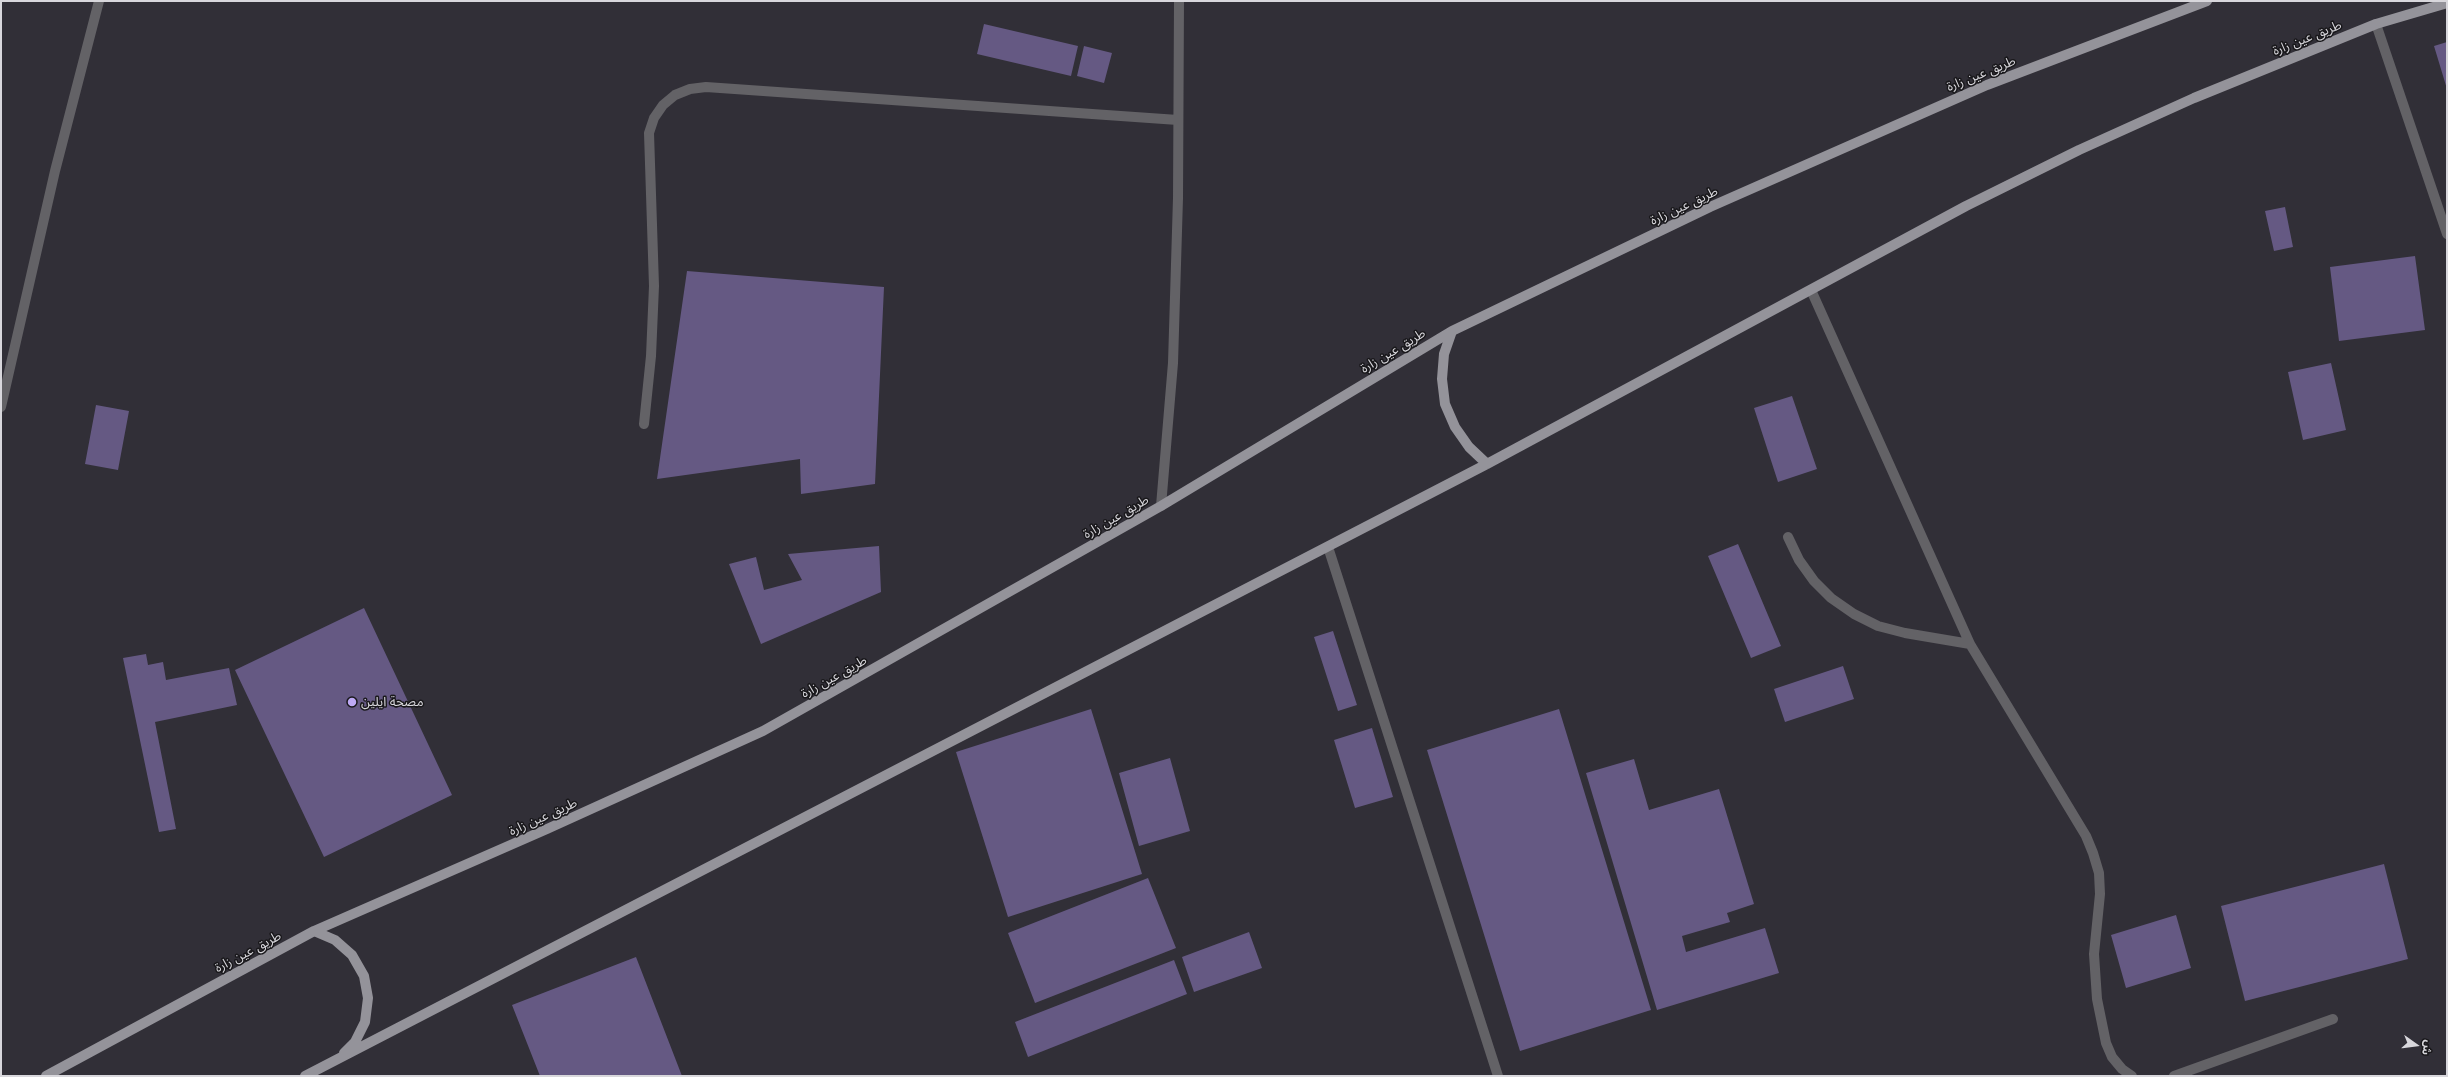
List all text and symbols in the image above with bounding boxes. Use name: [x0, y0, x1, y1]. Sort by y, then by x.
street label: طريق عين زارة: [2270, 17, 2344, 59]
street label: طريق عين زارة: [1944, 53, 2018, 95]
street label: طريق عين زارة: [1648, 184, 1720, 228]
street label: طريق عين زارة: [1358, 326, 1428, 376]
street label: طريق عين زارة: [1080, 492, 1152, 542]
street label: طريق عين زارة: [798, 652, 870, 702]
place label: مصحة ايلين: [361, 694, 424, 710]
marker: مصحة ايلين: [346, 696, 358, 708]
street label: طريق عين زارة: [506, 795, 580, 839]
street label: طريق عين زارة: [212, 928, 284, 976]
north arrow: [2396, 1025, 2436, 1065]
text: ش: [2419, 1039, 2436, 1057]

